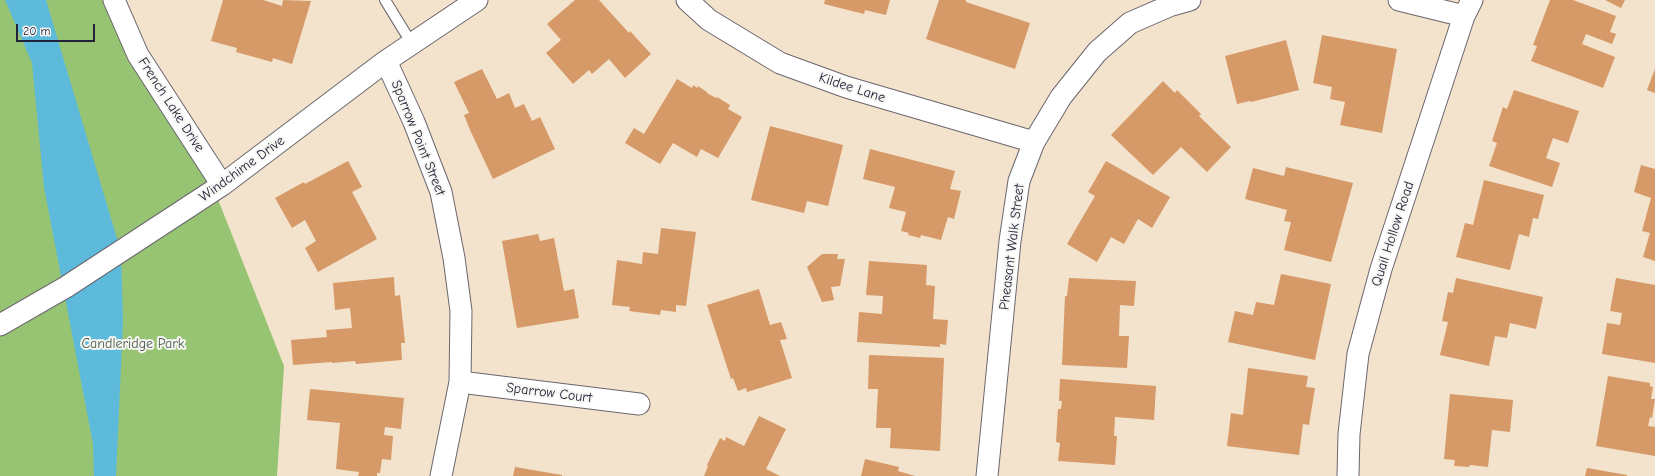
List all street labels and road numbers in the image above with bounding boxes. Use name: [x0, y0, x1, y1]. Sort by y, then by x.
street label: French Lake Drive: [134, 55, 208, 155]
street label: Kildee Lane: [817, 69, 887, 107]
street label: Sparrow Point Street: [387, 78, 449, 198]
street label: Windchime Drive: [196, 132, 288, 206]
street label: Quail Hollow Road: [1368, 179, 1418, 289]
street label: Pheasant Walk Street: [996, 183, 1028, 311]
street label: Sparrow Court: [505, 379, 593, 407]

